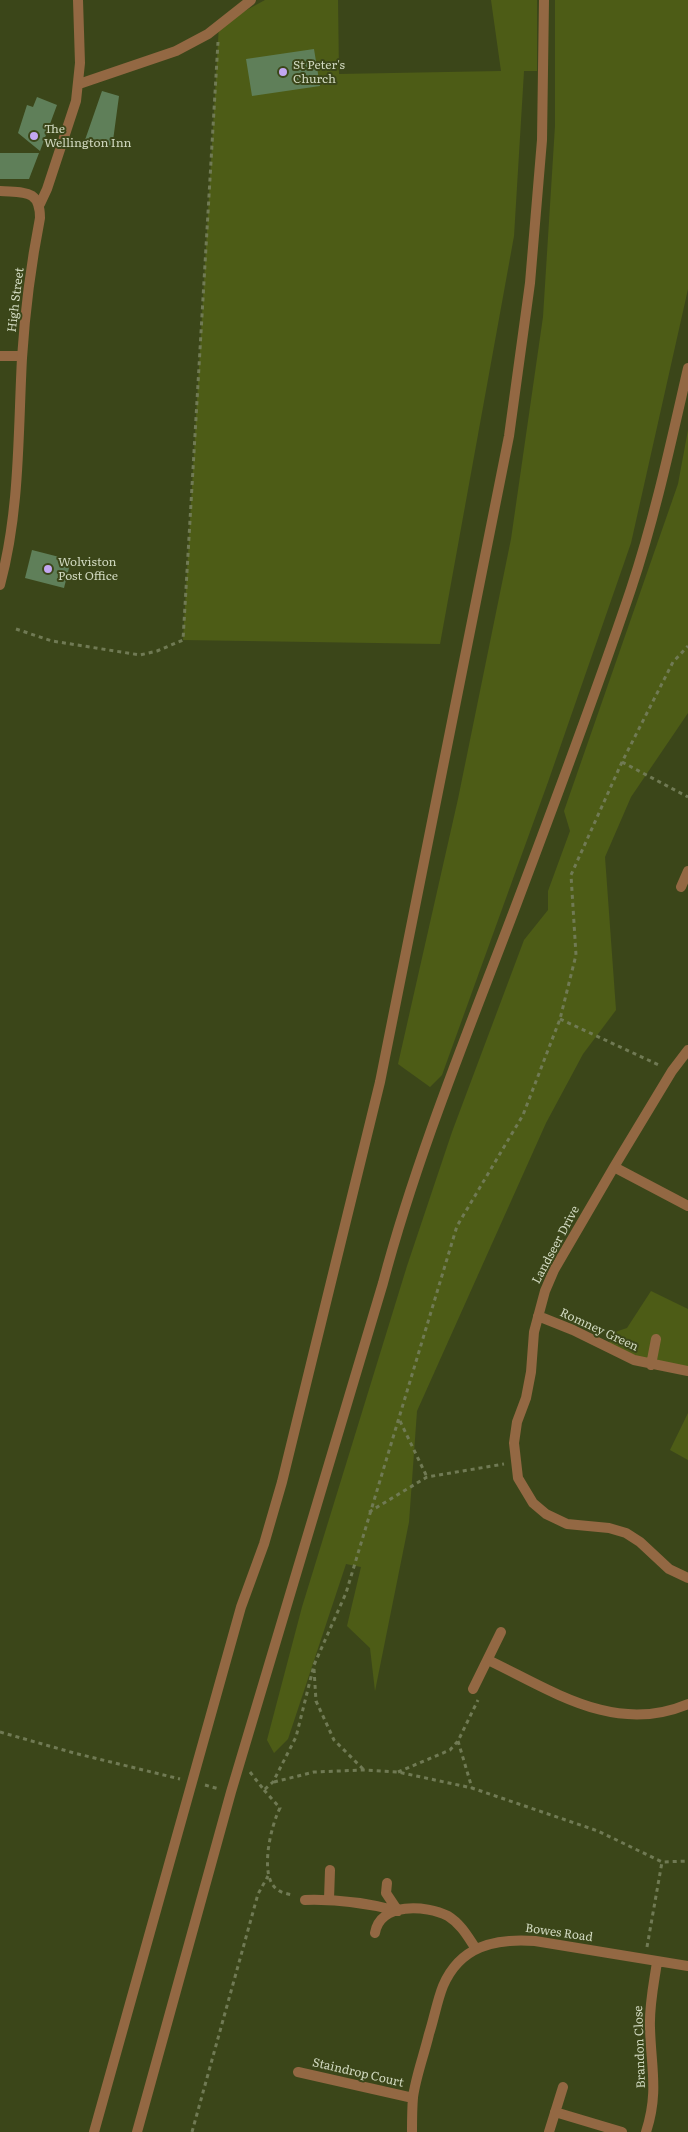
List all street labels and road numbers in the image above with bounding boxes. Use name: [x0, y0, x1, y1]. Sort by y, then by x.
street label: High Street: [5, 267, 27, 333]
street label: Landseer Drive: [529, 1203, 583, 1287]
street label: Romney Green: [558, 1306, 640, 1354]
street label: Bowes Road: [524, 1921, 594, 1945]
street label: Brandon Close: [631, 2005, 649, 2089]
street label: Staindrop Court: [311, 2056, 405, 2090]

